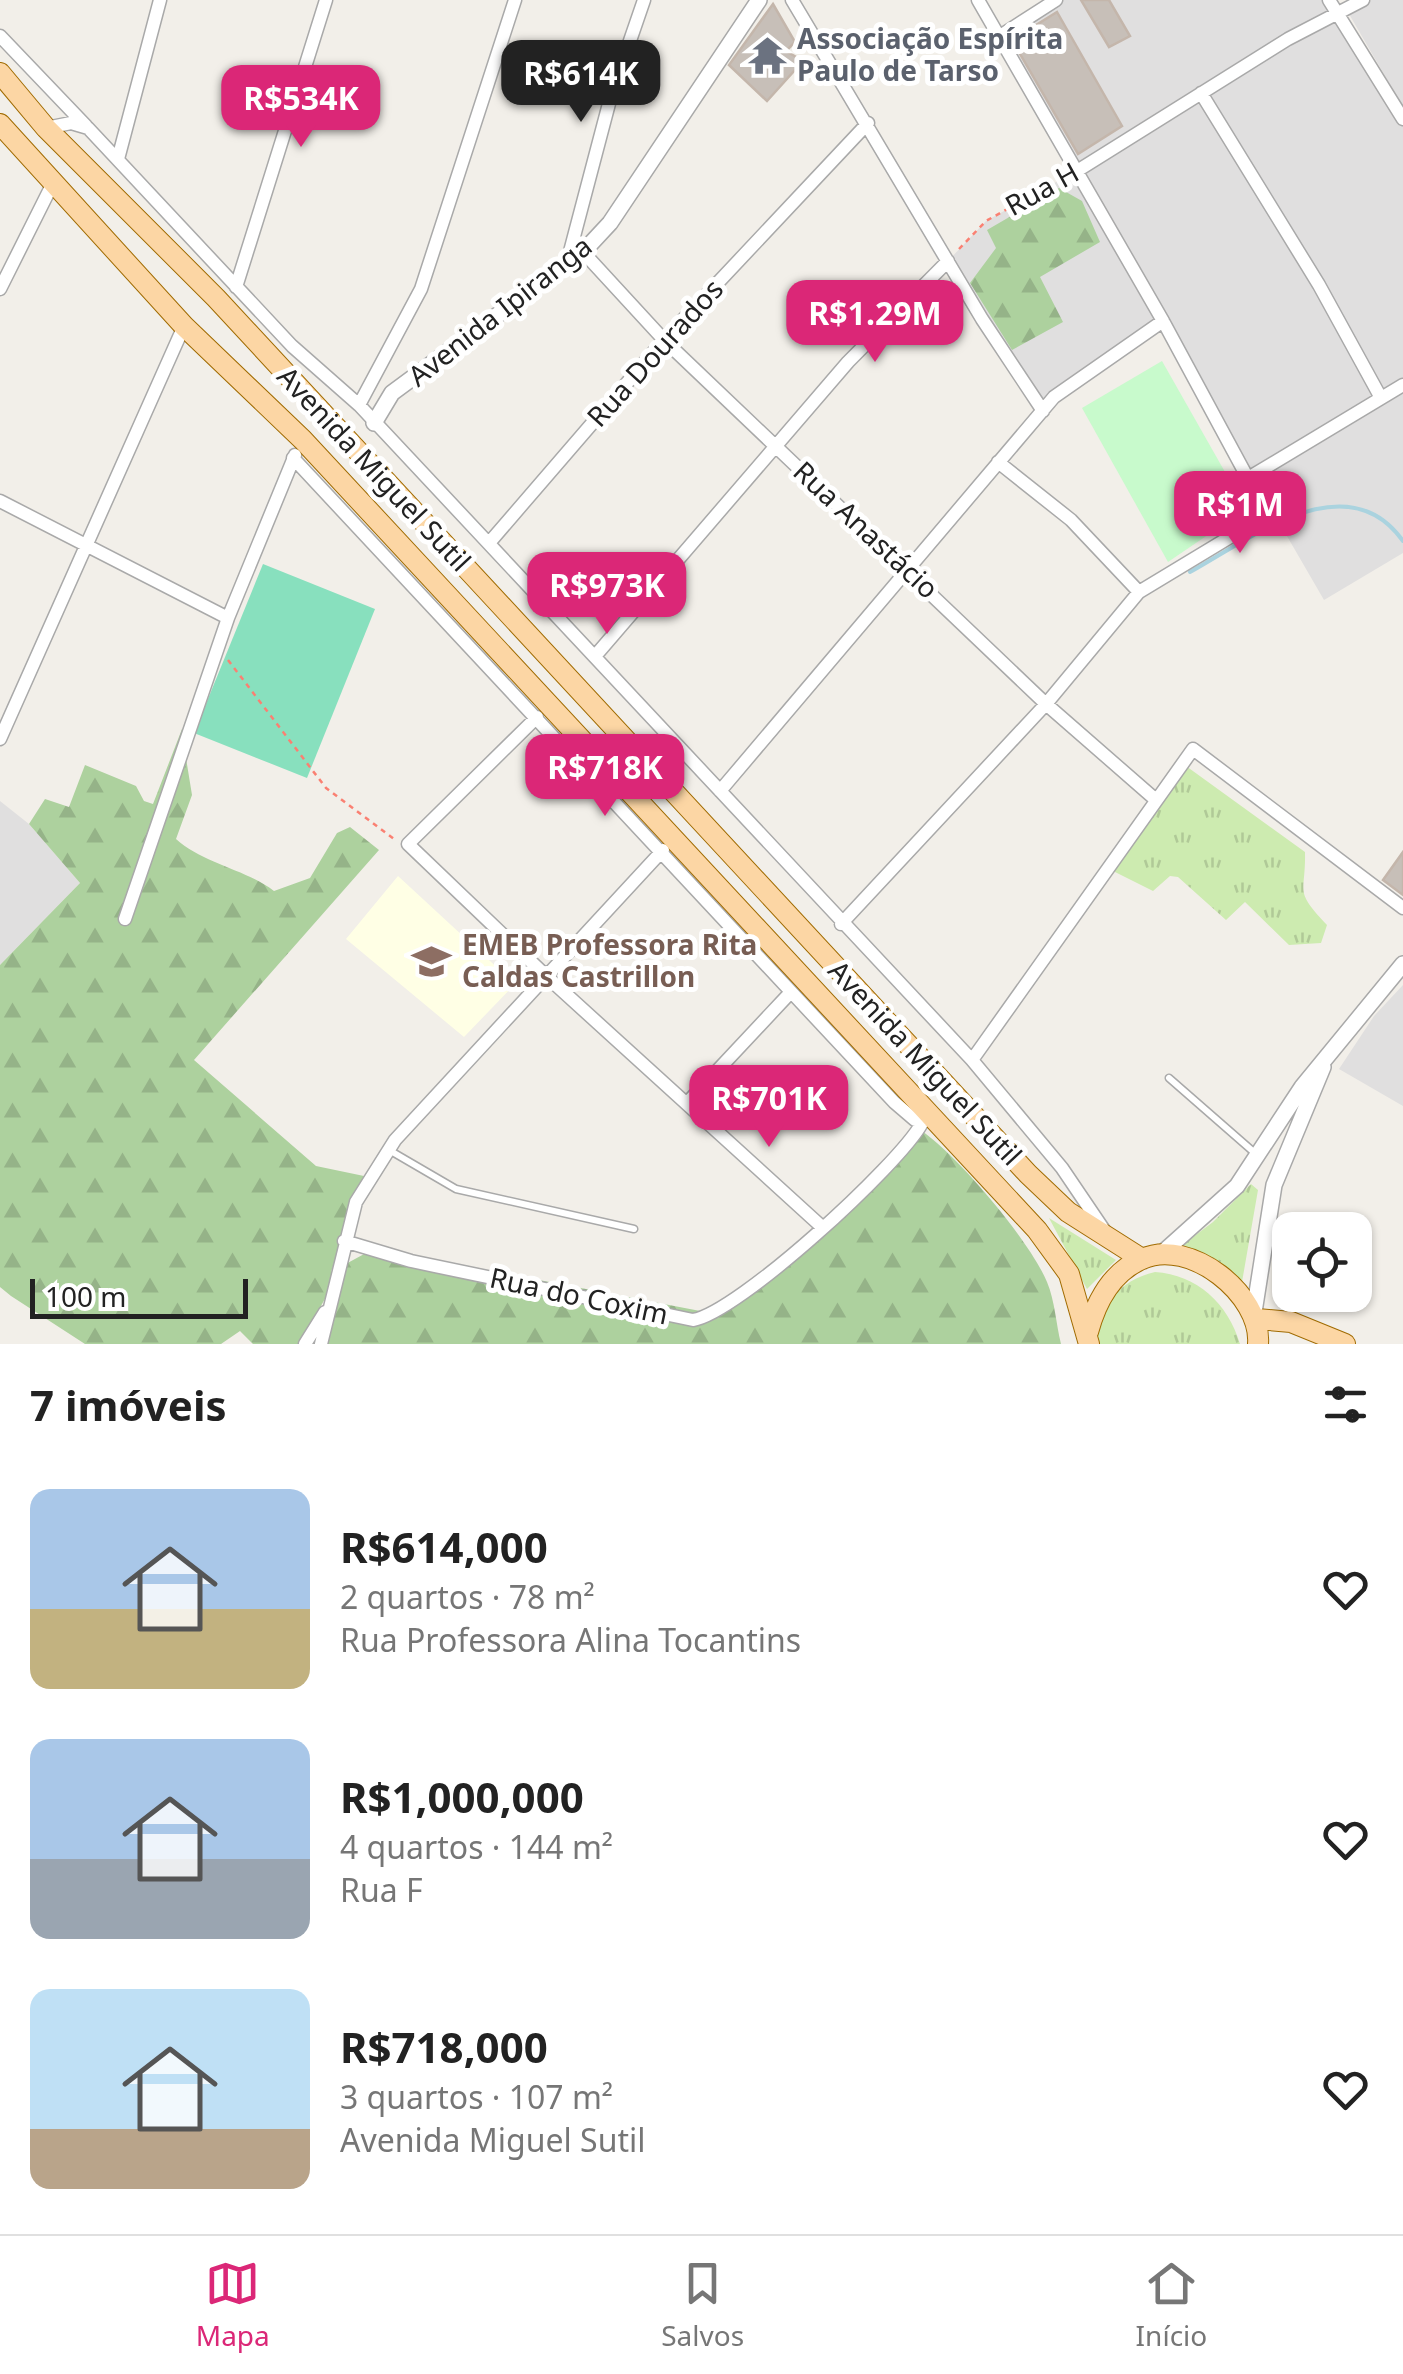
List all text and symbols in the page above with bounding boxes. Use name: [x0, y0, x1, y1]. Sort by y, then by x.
place label: Associação Espírita Paulo de Tarso: [797, 19, 1063, 89]
temple icon: Associação Espírita Paulo de Tarso: [746, 34, 788, 76]
pin: R$614K: [500, 40, 662, 125]
text: R$614K: [523, 51, 639, 94]
pin: R$534K: [220, 65, 382, 150]
text: R$534K: [243, 76, 359, 119]
street label: Rua H: [998, 152, 1085, 224]
street label: Avenida Ipiranga: [400, 226, 599, 394]
street label: Rua Dourados: [578, 270, 731, 434]
pin: R$1.29M: [783, 280, 967, 365]
text: R$1.29M: [808, 291, 942, 334]
street label: Avenida Miguel Sutil: [270, 358, 480, 579]
street label: Rua Anastácio: [786, 452, 947, 606]
pin: R$1M: [1181, 471, 1299, 556]
text: R$1M: [1196, 482, 1284, 525]
pin: R$973K: [526, 552, 688, 637]
text: R$973K: [549, 563, 665, 606]
pin: R$718K: [524, 734, 686, 819]
text: R$718K: [547, 745, 663, 788]
place label: EMEB Professora Rita Caldas Castrillon: [462, 925, 757, 995]
school or university icon: EMEB Professora Rita Caldas Castrillon: [411, 940, 453, 982]
street label: Avenida Miguel Sutil: [821, 952, 1031, 1173]
pin: R$701K: [688, 1065, 850, 1150]
text: R$701K: [711, 1076, 827, 1119]
map controls: [1272, 1212, 1372, 1312]
button: locate: [1272, 1212, 1372, 1312]
street label: Rua do Coxim: [487, 1258, 672, 1332]
scale bar: [30, 1274, 248, 1318]
text: 100 m: [45, 1277, 127, 1315]
text: 7 imóveis: [30, 1376, 227, 1433]
icon: filters: [1318, 1377, 1373, 1432]
text: R$614,000: [340, 1518, 548, 1575]
icon: home: [110, 1529, 230, 1649]
icon: heart: [1318, 1562, 1373, 1617]
text: 2 quartos · 78 m²: [340, 1575, 595, 1618]
text: Rua Professora Alina Tocantins: [340, 1618, 801, 1661]
text: R$1,000,000: [340, 1768, 584, 1825]
icon: home: [110, 1779, 230, 1899]
icon: heart: [1318, 1812, 1373, 1867]
text: 4 quartos · 144 m²: [340, 1825, 613, 1868]
text: Rua F: [340, 1868, 423, 1911]
text: R$718,000: [340, 2018, 548, 2075]
icon: home: [110, 2029, 230, 2149]
icon: heart: [1318, 2062, 1373, 2117]
text: 3 quartos · 107 m²: [340, 2075, 613, 2118]
text: Avenida Miguel Sutil: [340, 2118, 646, 2161]
tab: Mapa: [196, 2256, 270, 2354]
tab: Salvos: [661, 2256, 744, 2354]
tab: Início: [1136, 2256, 1207, 2354]

